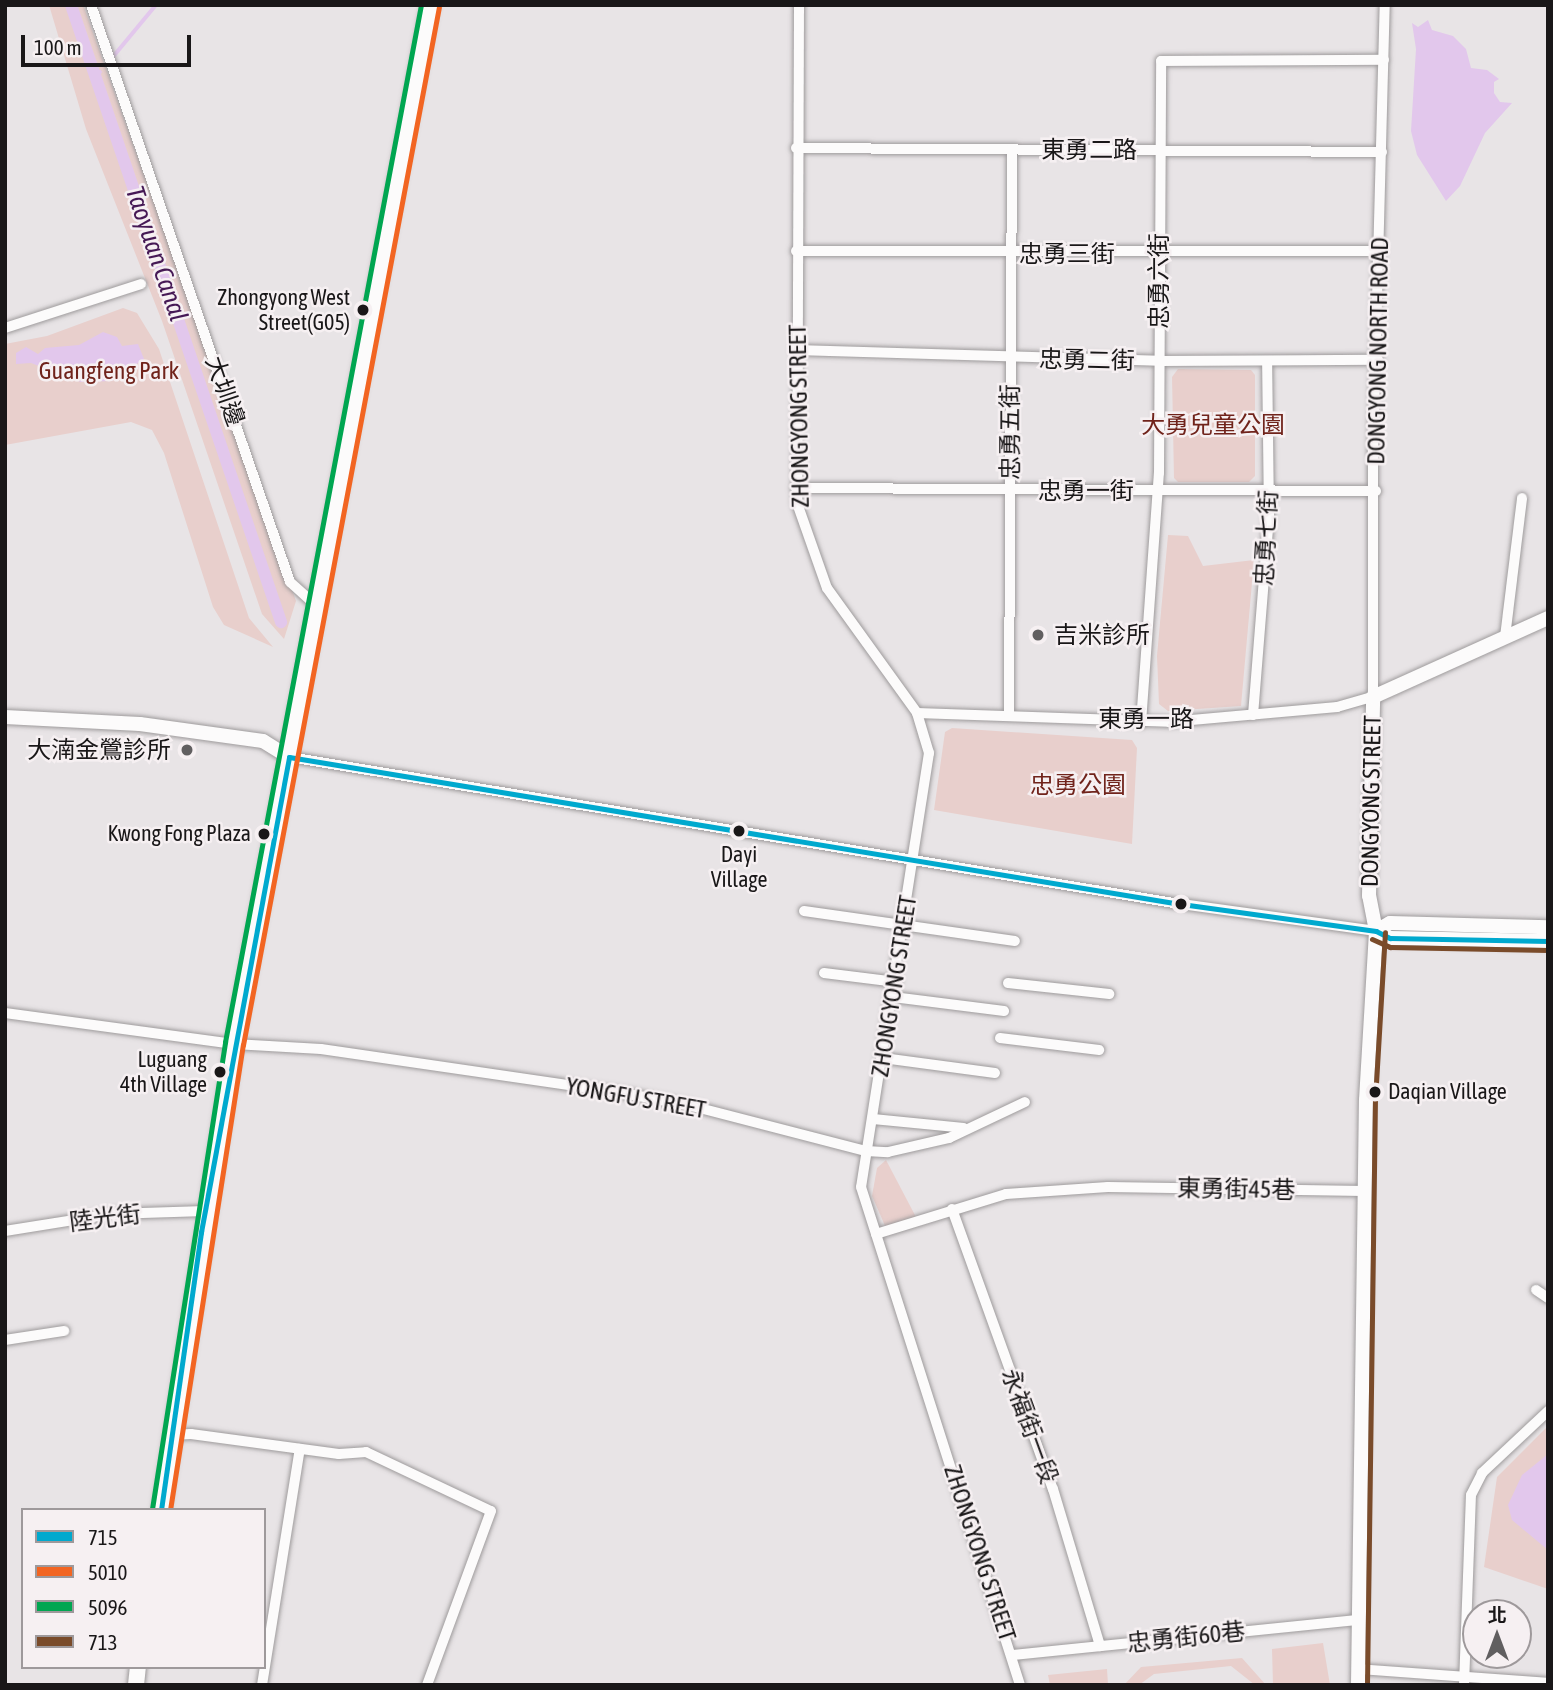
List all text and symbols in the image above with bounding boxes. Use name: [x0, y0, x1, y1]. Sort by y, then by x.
scale bar: [24, 21, 194, 65]
text: 100 m: [34, 35, 82, 59]
street label: 東勇二路: [1041, 136, 1137, 164]
water label: Taoyuan Canal: [118, 182, 194, 326]
street label: 忠勇六街: [1145, 233, 1173, 329]
street label: DONGYONG NORTH ROAD: [1362, 237, 1394, 465]
street label: 忠勇三街: [1019, 240, 1115, 268]
place label: Zhongyong West Street(G05): [217, 284, 350, 336]
marker: Zhongyong West Street(G05): [356, 303, 370, 317]
street label: ZHONGYONG STREET: [783, 324, 815, 508]
street label: 忠勇二街: [1039, 345, 1135, 375]
street label: 大圳邊: [200, 352, 250, 430]
park label: Guangfeng Park: [39, 357, 179, 385]
street label: 忠勇五街: [996, 384, 1024, 480]
park label: 大勇兒童公園: [1141, 411, 1285, 439]
street label: 忠勇一街: [1038, 477, 1134, 505]
street label: 忠勇七街: [1249, 489, 1283, 587]
place label: 吉米診所: [1054, 621, 1150, 649]
marker: 吉米診所: [1028, 625, 1048, 645]
street label: 東勇一路: [1098, 705, 1194, 733]
street label: DONGYONG STREET: [1355, 715, 1387, 887]
place label: 大湳金鶯診所: [27, 736, 171, 764]
marker: 大湳金鶯診所: [177, 740, 197, 760]
park label: 忠勇公園: [1030, 771, 1126, 799]
place label: Kwong Fong Plaza: [108, 821, 251, 847]
marker: Dayi Village: [732, 824, 746, 838]
marker: Kwong Fong Plaza: [257, 827, 271, 841]
place label: Dayi Village: [711, 841, 767, 892]
street label: ZHONGYONG STREET: [865, 893, 923, 1079]
unlabelled marker: [1174, 897, 1188, 911]
place label: Luguang 4th Village: [120, 1046, 207, 1098]
marker: Luguang 4th Village: [213, 1065, 227, 1079]
street label: YONGFU STREET: [564, 1072, 708, 1124]
place label: Daqian Village: [1388, 1079, 1507, 1105]
marker: Daqian Village: [1368, 1085, 1382, 1099]
street label: 東勇街45巷: [1176, 1174, 1296, 1204]
street label: 陸光街: [68, 1199, 142, 1237]
street label: 永福街一段: [996, 1365, 1064, 1487]
street label: ZHONGYONG STREET: [938, 1461, 1022, 1645]
legend: [21, 1508, 266, 1669]
text: 715: [88, 1525, 118, 1549]
text: 5010: [88, 1560, 127, 1584]
text: 5096: [88, 1595, 127, 1619]
north arrow: [1462, 1599, 1532, 1669]
text: 北: [1487, 1604, 1507, 1626]
street label: 忠勇街60巷: [1126, 1616, 1246, 1658]
text: 713: [88, 1630, 118, 1654]

